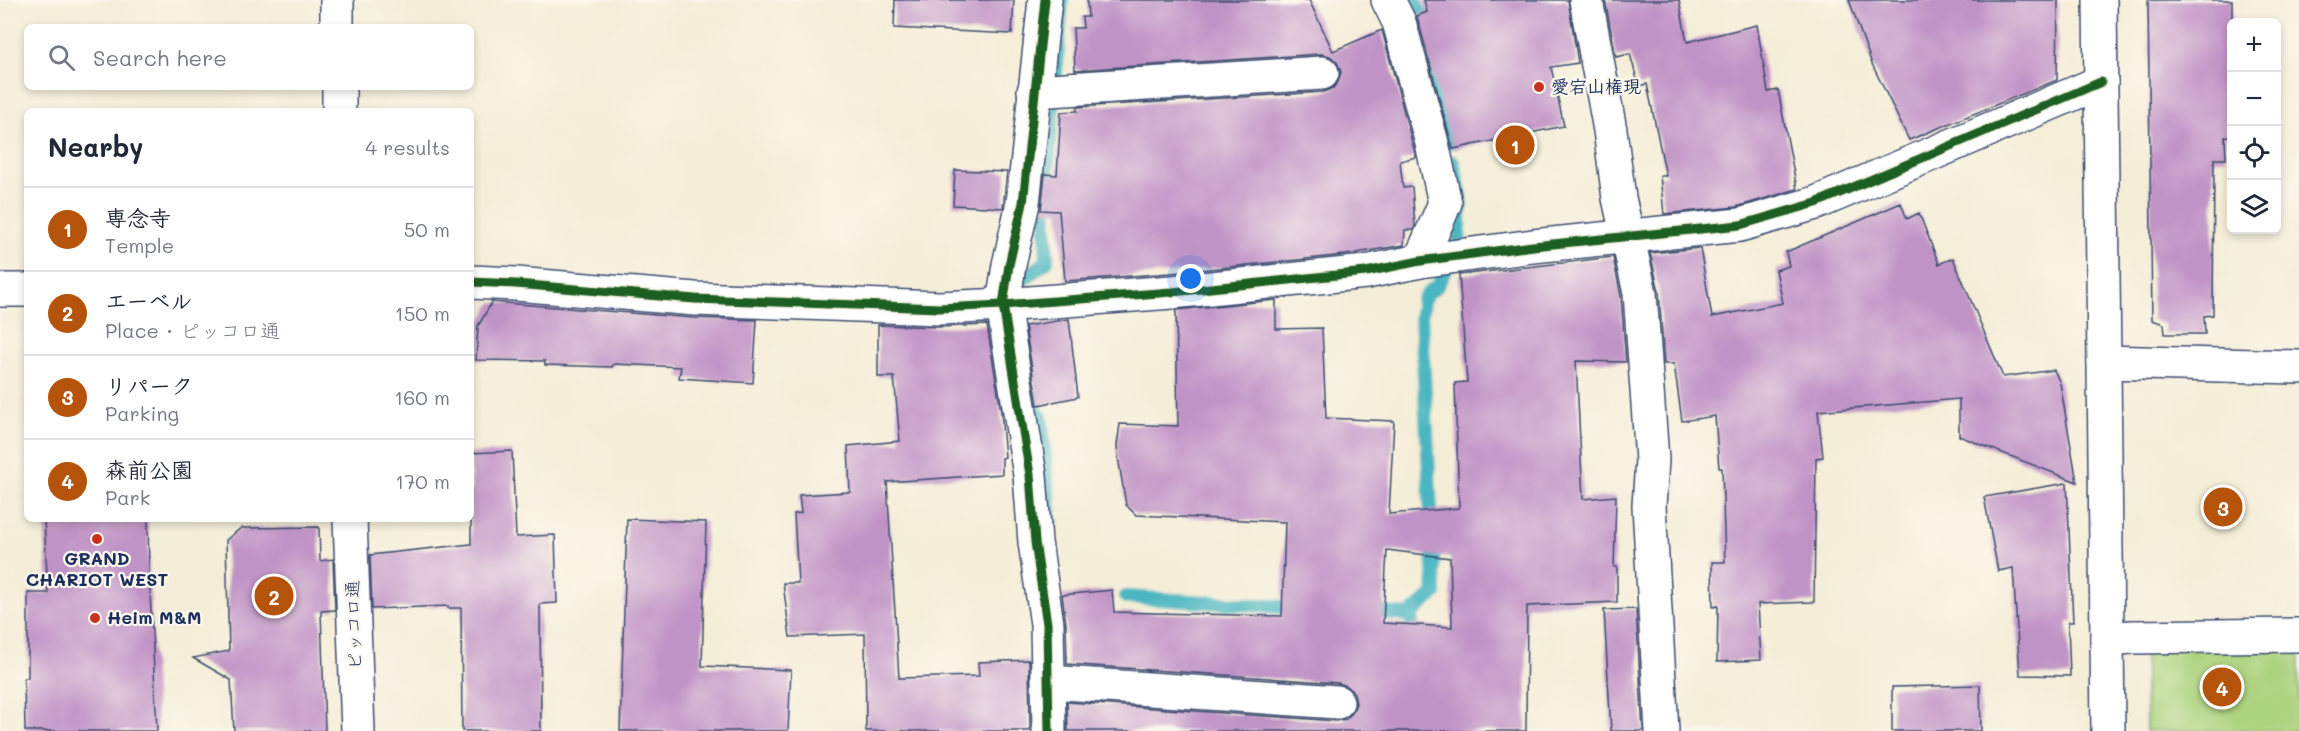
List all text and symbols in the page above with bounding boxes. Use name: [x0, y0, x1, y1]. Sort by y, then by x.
map controls: [2227, 18, 2281, 234]
button: +: [2227, 18, 2281, 72]
search box: [24, 24, 474, 90]
icon: search: [45, 41, 78, 74]
text: Search here: [93, 43, 227, 72]
button: −: [2227, 72, 2281, 126]
place label: 愛宕山権現: [1551, 74, 1641, 98]
marker: 愛宕山権現: [1532, 80, 1546, 94]
pin: 1: [1496, 122, 1534, 168]
button: locate: [2227, 126, 2281, 180]
text: Nearby: [48, 130, 143, 164]
text: 4 results: [365, 134, 450, 160]
button: layers: [2227, 180, 2281, 234]
text: 専念寺: [105, 203, 171, 232]
text: 1: [63, 216, 72, 242]
text: 50 m: [404, 216, 450, 242]
text: Temple: [105, 232, 174, 258]
your location: [1176, 264, 1205, 293]
text: エーベル: [105, 286, 193, 315]
text: 2: [62, 300, 73, 326]
text: 150 m: [395, 300, 450, 326]
text: Place · ピッコロ通: [105, 317, 280, 343]
text: リパーク: [105, 371, 193, 400]
text: 3: [62, 384, 74, 410]
text: 160 m: [394, 384, 450, 410]
text: Parking: [105, 400, 179, 426]
text: 森前公園: [105, 455, 193, 484]
text: 4: [61, 468, 74, 494]
text: 170 m: [395, 468, 450, 494]
text: Park: [105, 484, 150, 510]
pin: 3: [2204, 484, 2242, 530]
marker: GRAND CHARIOT WEST: [90, 532, 104, 546]
place label: GRAND CHARIOT WEST: [26, 546, 169, 591]
pin: 2: [254, 574, 294, 618]
street label: ピッコロ通: [339, 580, 367, 670]
place label: Heim M&M: [107, 605, 202, 629]
marker: Heim M&M: [88, 611, 102, 625]
pin: 4: [2202, 664, 2242, 710]

